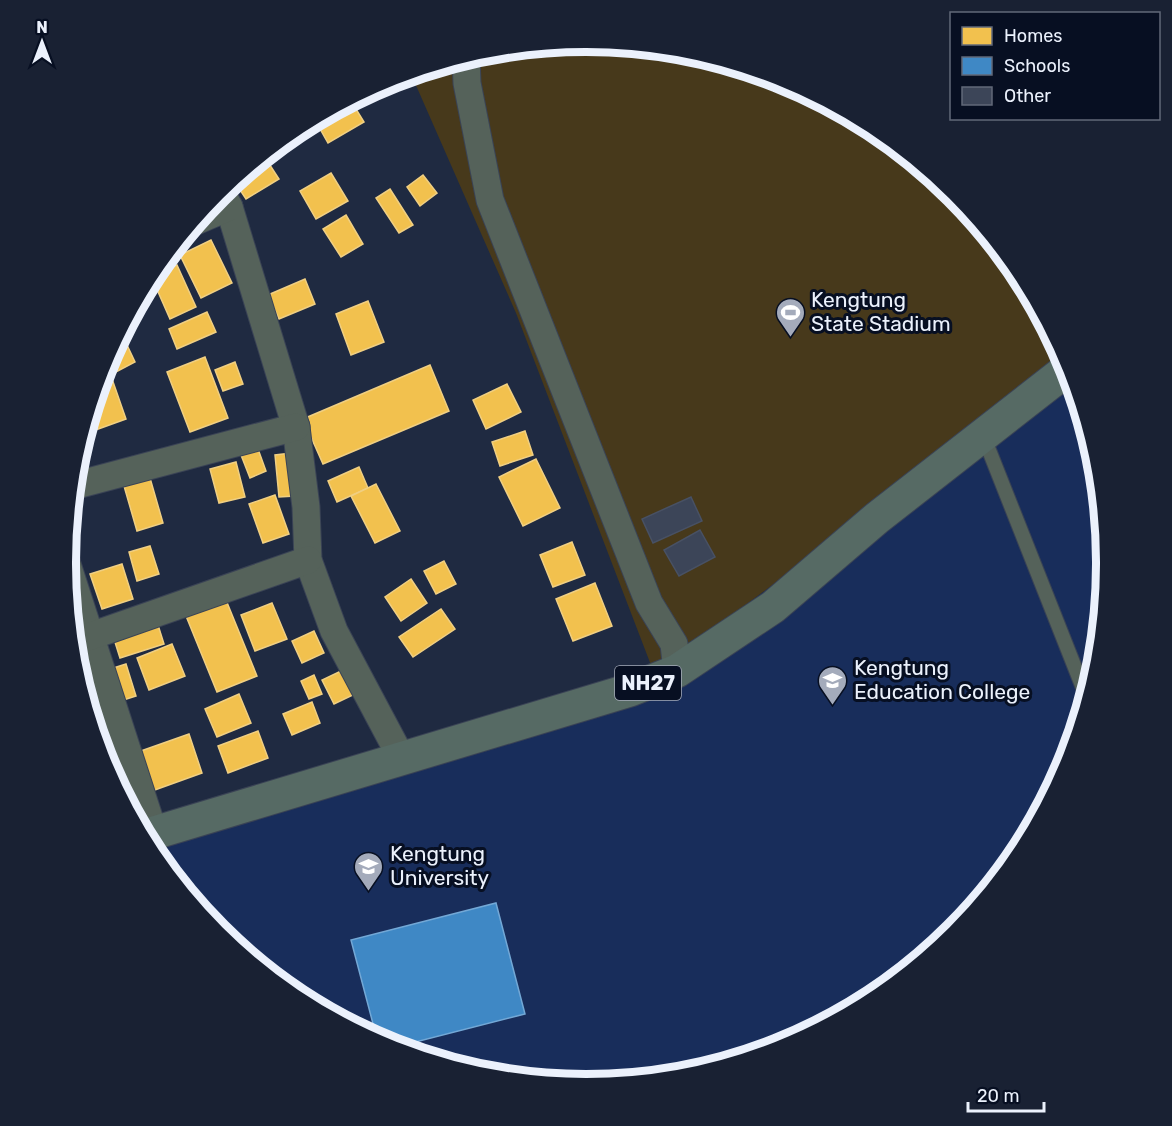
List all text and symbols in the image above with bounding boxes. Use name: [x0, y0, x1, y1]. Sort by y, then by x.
north arrow: [12, 12, 72, 72]
legend: [950, 12, 1160, 120]
text: N: [36, 18, 48, 37]
text: Homes: [1004, 25, 1062, 47]
text: Schools: [1004, 55, 1070, 77]
text: Other: [1004, 85, 1051, 107]
place label: Kengtung State Stadium: [811, 287, 951, 336]
sports icon: Kengtung State Stadium: [774, 296, 806, 338]
place label: Kengtung Education College: [854, 655, 1030, 704]
school or university icon: Kengtung Education College: [817, 664, 849, 706]
road number: NH27: [615, 666, 681, 700]
place label: Kengtung University: [390, 841, 490, 890]
school or university icon: Kengtung University: [353, 850, 385, 892]
scale bar: [968, 1075, 1044, 1113]
text: 20 m: [977, 1085, 1019, 1107]

